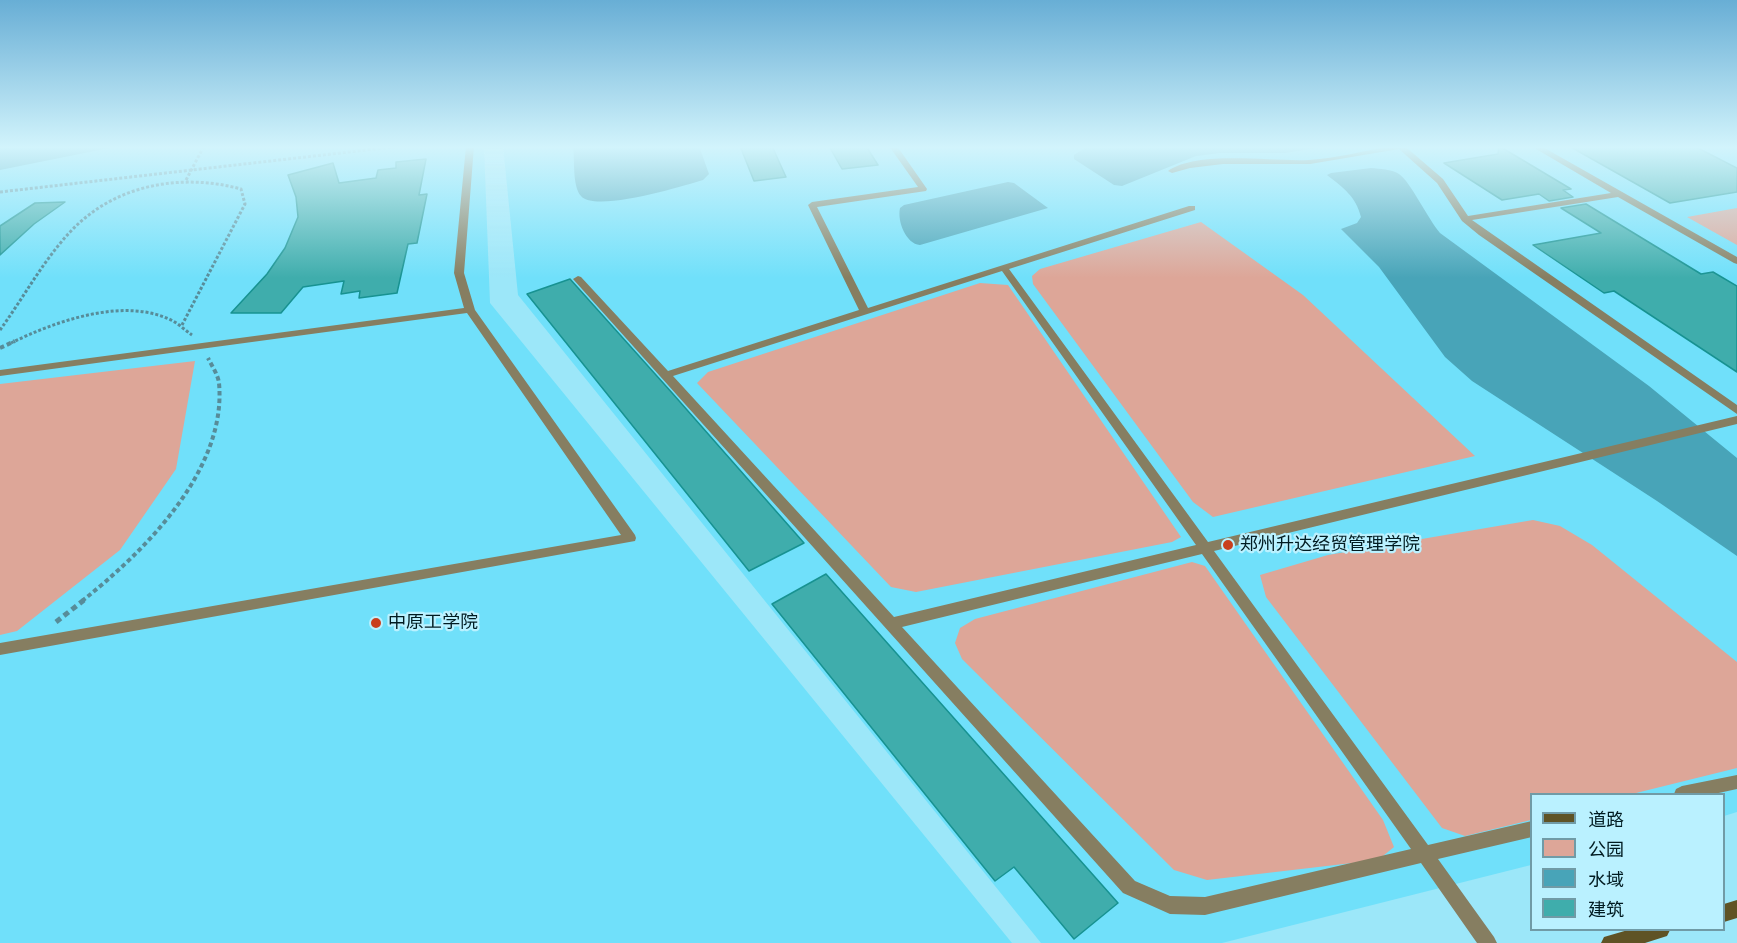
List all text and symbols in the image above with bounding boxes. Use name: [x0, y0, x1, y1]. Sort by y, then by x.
place label: 郑州升达经贸管理学院: [1240, 534, 1420, 556]
marker: 郑州升达经贸管理学院: [1221, 538, 1235, 552]
place label: 中原工学院: [388, 612, 478, 634]
marker: 中原工学院: [369, 616, 383, 630]
legend: [1530, 793, 1725, 931]
text: 道路: [1588, 809, 1624, 830]
text: 公园: [1588, 839, 1624, 860]
text: 水域: [1588, 869, 1624, 890]
text: 建筑: [1588, 899, 1624, 920]

